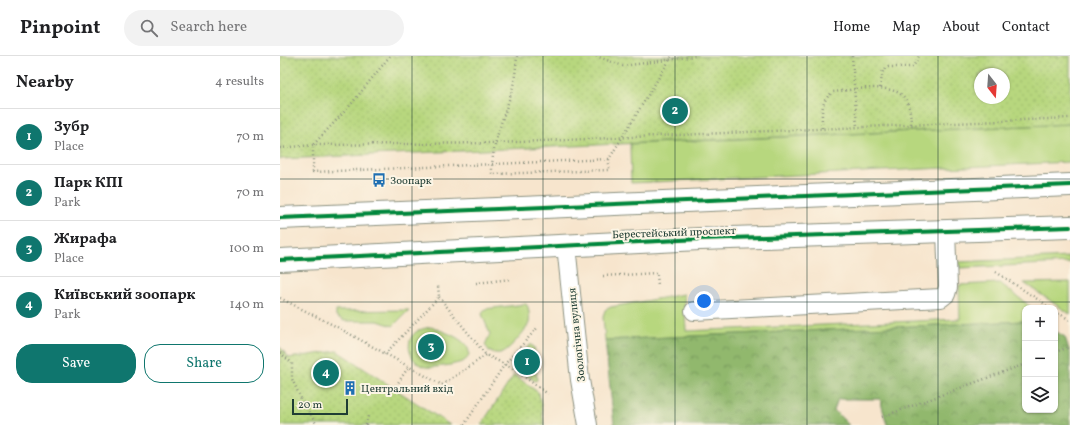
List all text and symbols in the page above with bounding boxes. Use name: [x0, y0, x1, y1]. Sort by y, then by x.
search box: [124, 10, 404, 46]
text: Pinpoint: [20, 15, 100, 41]
icon: search: [138, 17, 160, 39]
text: Search here: [170, 17, 247, 38]
text: Home: [833, 18, 870, 37]
text: Map: [892, 18, 920, 37]
text: About: [942, 18, 980, 37]
text: Contact: [1002, 18, 1050, 37]
north arrow: [974, 68, 1010, 104]
text: Nearby: [16, 71, 74, 94]
text: 4 results: [215, 73, 264, 91]
pin: 2: [662, 96, 688, 126]
text: Зубр: [54, 117, 89, 138]
text: 1: [26, 128, 32, 146]
text: 70 m: [236, 128, 264, 146]
text: Place: [54, 138, 84, 156]
bus stop icon: Зоопарк: [371, 172, 387, 188]
text: Парк КПІ: [54, 173, 123, 194]
place label: Зоопарк: [390, 174, 432, 189]
text: 2: [26, 184, 32, 202]
text: 70 m: [236, 184, 264, 202]
text: Park: [54, 194, 81, 212]
street label: Берестейський проспект: [612, 224, 737, 243]
text: Жирафа: [54, 229, 117, 250]
text: 3: [26, 240, 32, 258]
text: 100 m: [229, 240, 264, 258]
text: Place: [54, 250, 84, 268]
text: Київський зоопарк: [54, 285, 196, 306]
street label: Зоологічна вулиця: [565, 287, 590, 383]
your location: [694, 291, 714, 311]
text: 4: [25, 296, 33, 314]
text: 140 m: [230, 296, 264, 314]
map controls: [1022, 305, 1058, 413]
button: +: [1022, 305, 1058, 341]
text: Park: [54, 306, 81, 324]
pin: 3: [418, 332, 444, 362]
button: −: [1022, 341, 1058, 377]
button: Save: [16, 344, 136, 383]
button: Share: [144, 344, 264, 383]
pin: 1: [514, 347, 540, 377]
pin: 4: [313, 358, 339, 388]
button: layers: [1022, 377, 1058, 413]
building icon: Центральний вхід: [342, 380, 358, 396]
place label: Центральний вхід: [361, 382, 454, 397]
scale bar: [292, 397, 348, 416]
text: 20 m: [298, 398, 322, 413]

